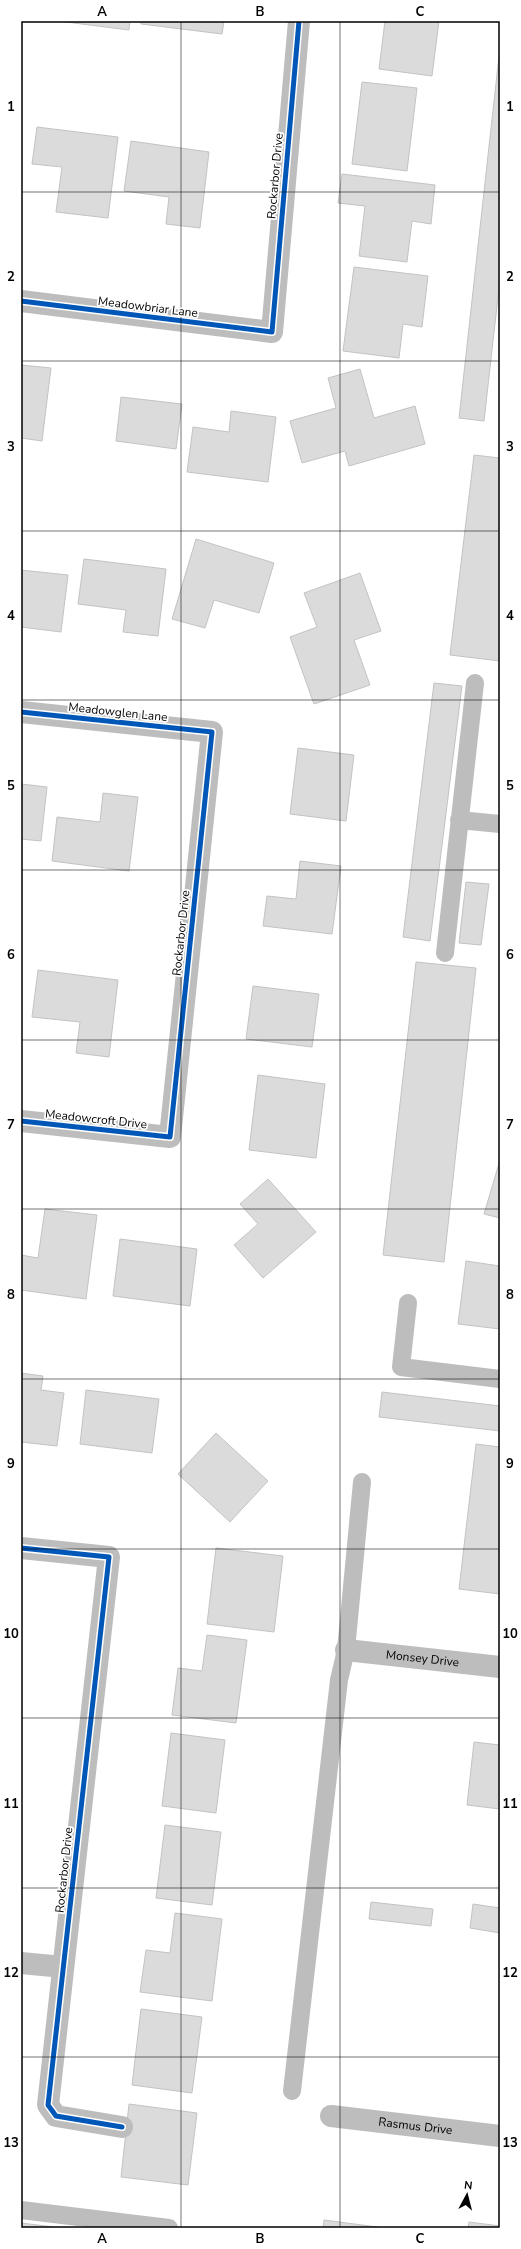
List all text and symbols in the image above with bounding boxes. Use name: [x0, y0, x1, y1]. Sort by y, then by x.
text: A: [97, 3, 107, 21]
text: B: [256, 3, 265, 21]
text: C: [416, 3, 425, 21]
text: 1: [7, 98, 15, 116]
text: 1: [506, 98, 514, 116]
street label: Rockarbor Drive: [263, 132, 287, 220]
text: 2: [7, 268, 15, 286]
text: 2: [506, 268, 514, 286]
street label: Meadowbriar Lane: [97, 293, 199, 321]
text: 3: [7, 438, 15, 456]
text: 3: [506, 438, 514, 456]
text: 4: [7, 607, 15, 625]
text: 4: [506, 607, 514, 625]
street label: Meadowglen Lane: [68, 699, 168, 725]
text: 5: [7, 777, 15, 795]
text: 5: [506, 777, 514, 795]
street label: Rockarbor Drive: [169, 889, 193, 977]
text: 6: [7, 946, 15, 964]
text: 6: [506, 946, 514, 964]
street label: Meadowcroft Drive: [44, 1106, 148, 1132]
text: 7: [7, 1116, 15, 1134]
text: 7: [506, 1116, 514, 1134]
text: 8: [7, 1286, 15, 1304]
text: 8: [506, 1286, 514, 1304]
text: 9: [7, 1455, 15, 1473]
text: 9: [506, 1455, 514, 1473]
text: 10: [3, 1625, 19, 1643]
text: 10: [502, 1625, 518, 1643]
street label: Monsey Drive: [385, 1646, 460, 1670]
text: 11: [3, 1795, 19, 1813]
text: 11: [502, 1795, 518, 1813]
street label: Rockarbor Drive: [52, 1826, 76, 1914]
text: 12: [3, 1964, 19, 1982]
text: 12: [502, 1964, 518, 1982]
street label: Rasmus Drive: [377, 2114, 453, 2138]
text: 13: [3, 2134, 19, 2152]
text: 13: [502, 2134, 518, 2152]
north arrow: [447, 2175, 487, 2215]
text: N: [463, 2178, 473, 2194]
text: A: [97, 2230, 107, 2248]
text: B: [256, 2230, 265, 2248]
text: C: [416, 2230, 425, 2248]

